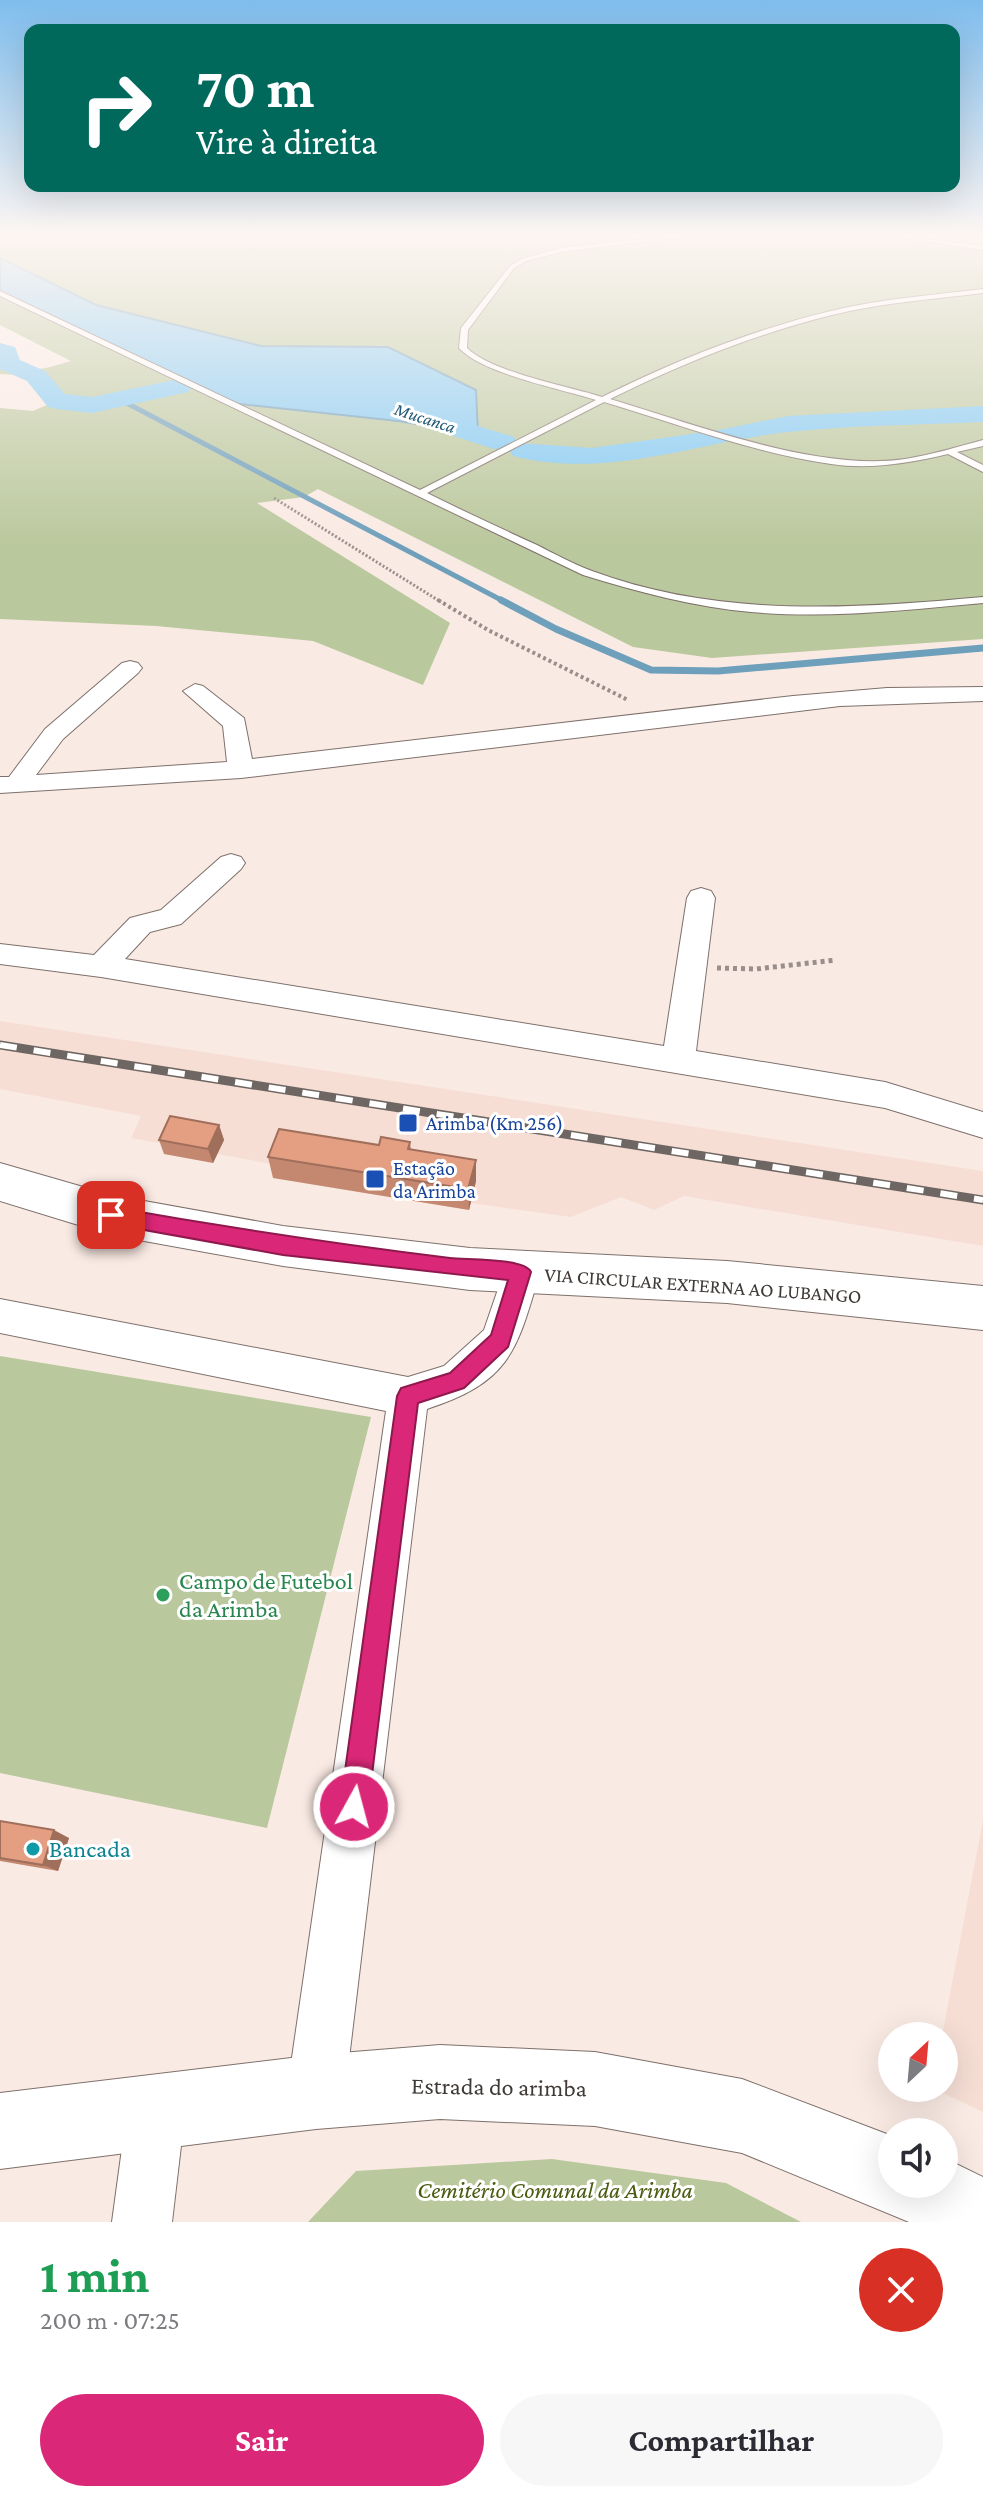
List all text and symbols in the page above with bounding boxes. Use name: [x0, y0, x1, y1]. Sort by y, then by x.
icon: right: [64, 56, 168, 160]
text: 70 m: [196, 57, 315, 119]
text: Vire à direita: [196, 122, 377, 162]
water label: Mucanca: [391, 398, 458, 437]
marker: Arimba (Km 256): [397, 1112, 419, 1134]
place label: Arimba (Km 256): [426, 1112, 563, 1135]
place label: Estação da Arimba: [393, 1157, 476, 1202]
marker: Estação da Arimba: [364, 1168, 386, 1190]
pin: [77, 1181, 145, 1249]
icon: arrive: [89, 1193, 133, 1237]
street label: VIA CIRCULAR EXTERNA AO LUBANGO: [544, 1263, 862, 1307]
place label: Campo de Futebol da Arimba: [179, 1567, 353, 1622]
marker: Campo de Futebol da Arimba: [154, 1586, 172, 1604]
position arrow: [312, 1765, 396, 1849]
place label: Bancada: [49, 1835, 131, 1862]
marker: Bancada: [24, 1840, 42, 1858]
north arrow: [878, 2022, 958, 2102]
map controls: [878, 2022, 958, 2198]
street label: Estrada do arimba: [411, 2071, 587, 2102]
button: sound: [878, 2118, 958, 2198]
park label: Cemitério Comunal da Arimba: [417, 2176, 693, 2203]
button: close: [859, 2248, 943, 2332]
text: 1 min: [40, 2249, 149, 2302]
text: 200 m · 07:25: [40, 2306, 180, 2335]
button: Sair: [40, 2394, 484, 2486]
button: Compartilhar: [500, 2394, 943, 2486]

